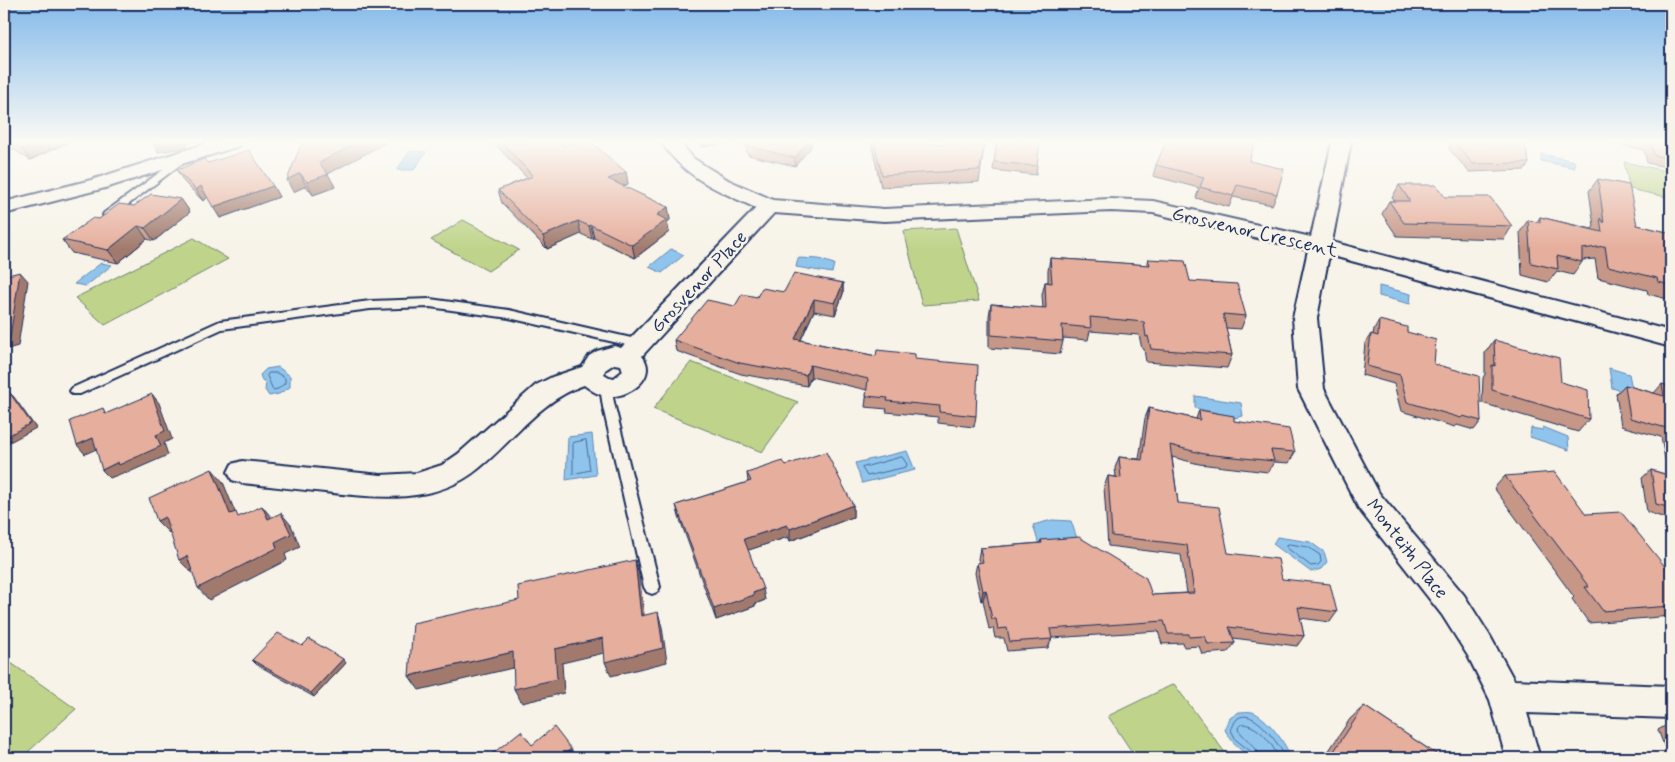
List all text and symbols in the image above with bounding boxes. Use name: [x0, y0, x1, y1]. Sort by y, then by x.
street label: Grosvenor Crescent: [1169, 201, 1340, 264]
street label: Grosvenor Place: [645, 226, 753, 339]
street label: Monteith Place: [1360, 494, 1454, 604]

